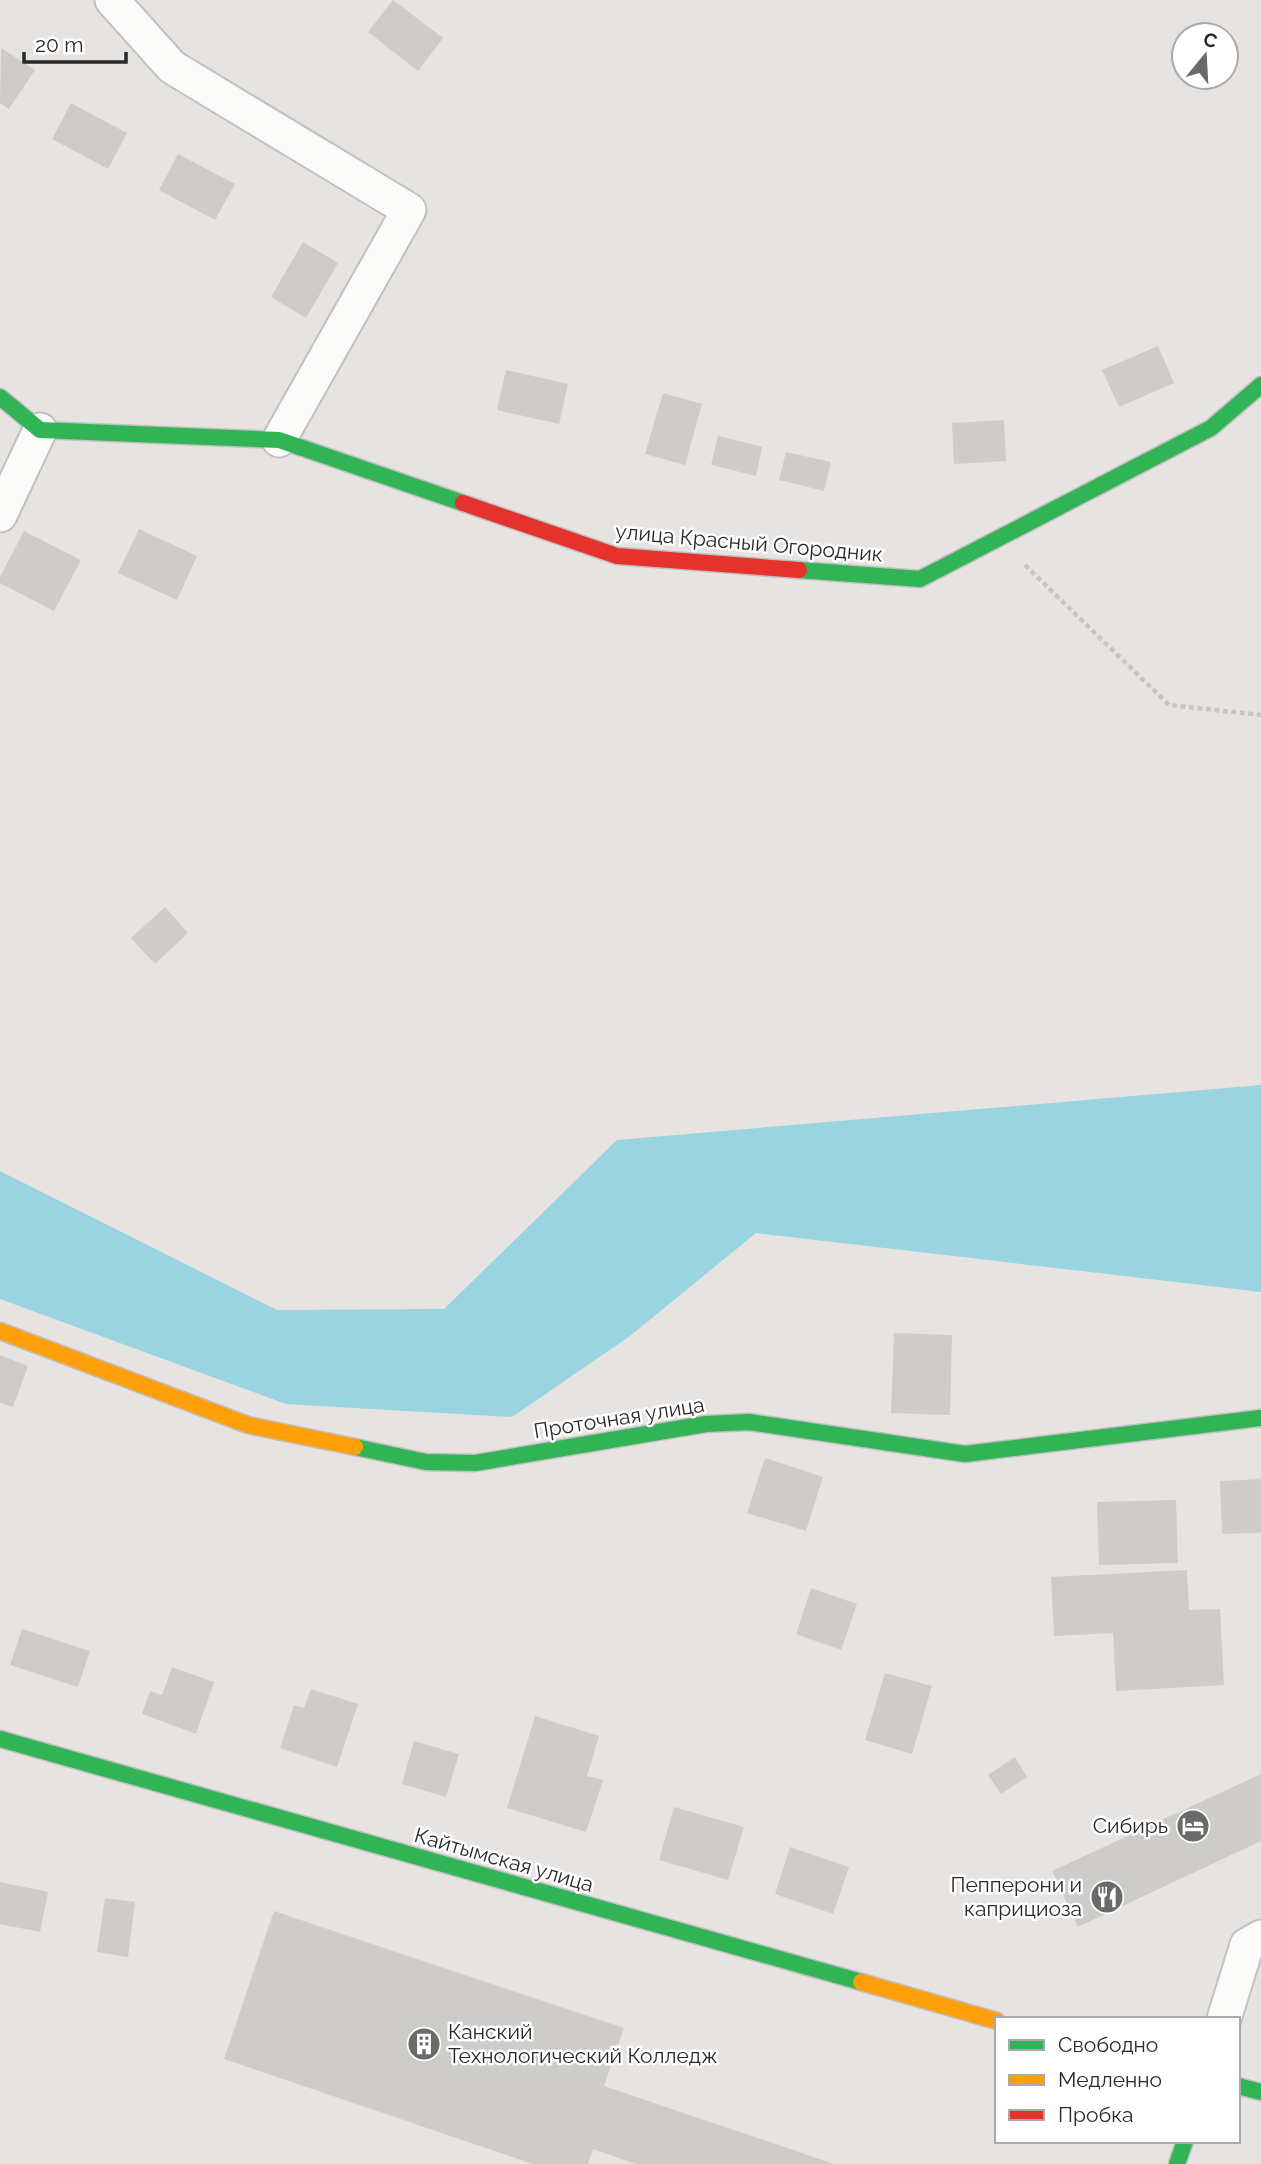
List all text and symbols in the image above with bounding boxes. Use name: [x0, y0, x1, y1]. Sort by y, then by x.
scale bar: [24, 21, 126, 65]
north arrow: [1170, 21, 1240, 91]
text: С: [1201, 27, 1220, 52]
text: 20 m: [35, 32, 83, 57]
street label: улица Красный Огородник: [614, 518, 884, 567]
street label: Проточная улица: [532, 1392, 706, 1443]
hotel icon: Сибирь: [1174, 1807, 1212, 1845]
place label: Сибирь: [1093, 1813, 1168, 1838]
street label: Кайтымская улица: [412, 1822, 597, 1897]
place label: Пепперони и каприциоза: [950, 1872, 1082, 1921]
restaurant icon: Пепперони и каприциоза: [1088, 1878, 1126, 1916]
legend: [995, 2017, 1240, 2143]
place label: Канский Технологический Колледж: [448, 2019, 718, 2068]
building icon: Канский Технологический Колледж: [405, 2025, 443, 2063]
text: Свободно: [1058, 2032, 1158, 2057]
text: Медленно: [1058, 2067, 1162, 2092]
text: Пробка: [1058, 2102, 1134, 2127]

